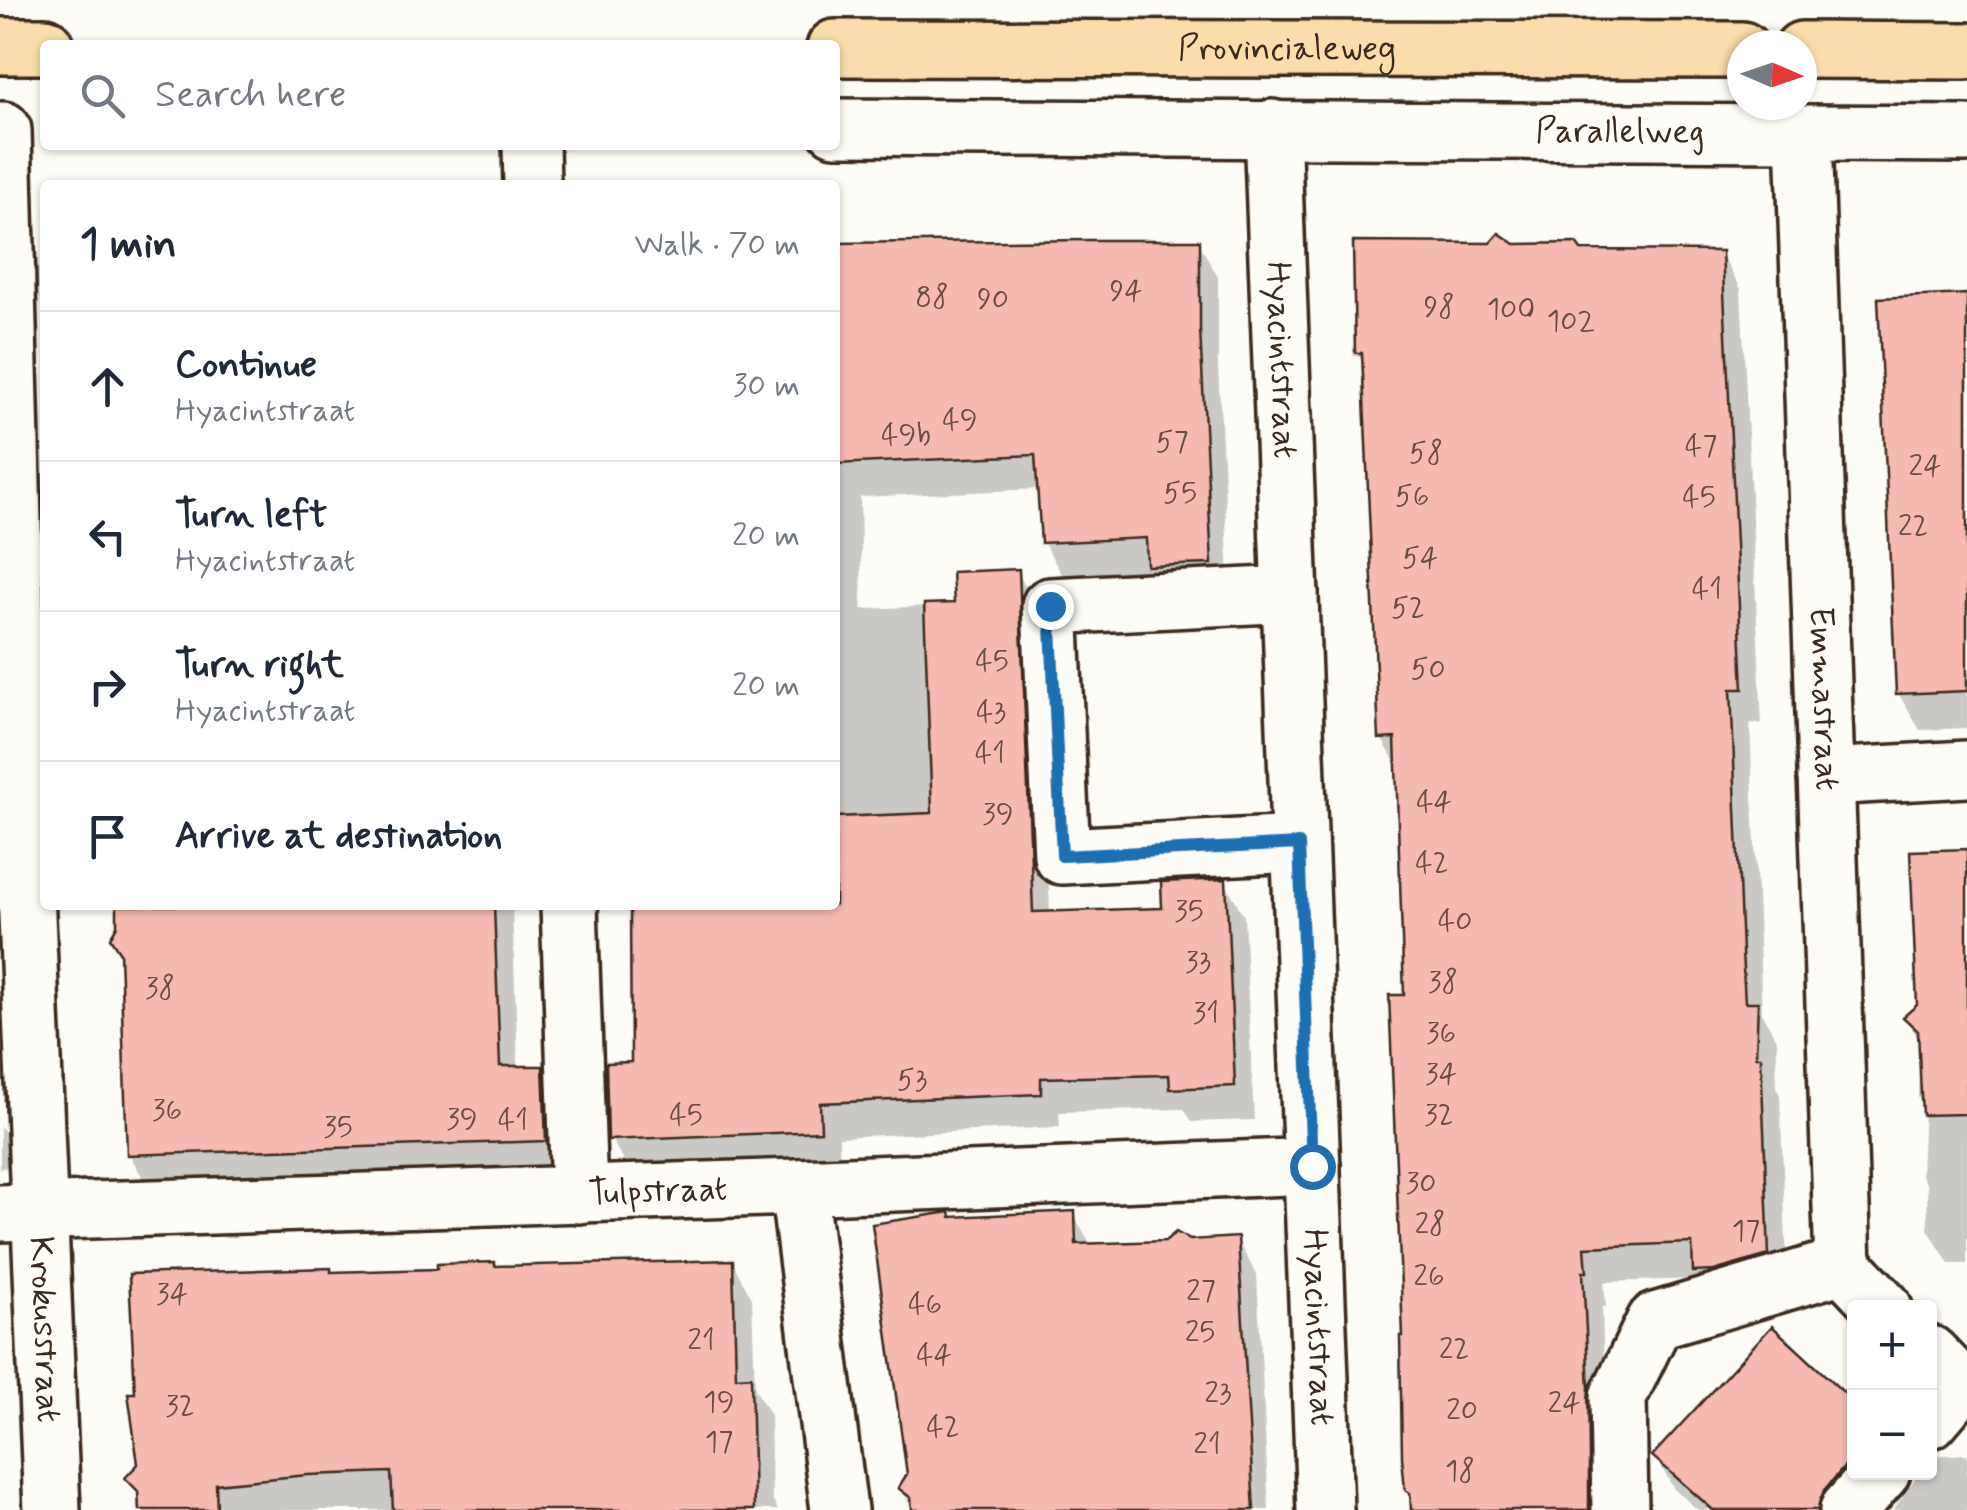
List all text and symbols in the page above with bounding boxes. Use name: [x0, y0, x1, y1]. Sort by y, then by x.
street label: Provincialeweg: [1178, 26, 1396, 75]
north arrow: [1727, 30, 1817, 120]
search box: [40, 40, 840, 150]
icon: search: [75, 68, 130, 123]
text: Search here: [155, 71, 346, 120]
street label: Parallelweg: [1535, 108, 1705, 155]
text: 1 min: [80, 218, 177, 273]
text: Walk · 70 m: [634, 224, 800, 266]
street label: Hyacintstraat: [1254, 260, 1308, 459]
house number: 94: [1110, 272, 1142, 311]
house number: 88: [915, 278, 949, 317]
house number: 90: [977, 280, 1009, 319]
house number: 98: [1423, 288, 1455, 327]
house number: 100: [1487, 290, 1535, 329]
house number: 102: [1547, 302, 1595, 341]
text: Continue: [175, 341, 317, 390]
icon: ahead: [80, 359, 135, 414]
text: 30 m: [733, 365, 800, 407]
text: Hyacintstraat: [175, 390, 355, 432]
house number: 49: [942, 401, 978, 440]
house number: 49b: [881, 416, 931, 455]
house number: 57: [1155, 423, 1189, 462]
house number: 47: [1685, 427, 1717, 466]
house number: 58: [1409, 434, 1443, 473]
house number: 24: [1909, 447, 1941, 486]
house number: 55: [1163, 474, 1197, 513]
house number: 56: [1395, 477, 1429, 516]
house number: 45: [1682, 478, 1716, 517]
text: Turn left: [175, 491, 327, 540]
house number: 22: [1898, 507, 1928, 546]
icon: left: [80, 509, 135, 564]
text: 20 m: [732, 515, 800, 557]
house number: 54: [1402, 539, 1438, 578]
text: Hyacintstraat: [175, 540, 355, 582]
house number: 41: [1692, 570, 1722, 609]
route end: [1028, 584, 1074, 630]
house number: 52: [1391, 589, 1425, 628]
street label: Emmastraat: [1797, 606, 1850, 791]
text: Turn right: [175, 641, 344, 690]
house number: 45: [975, 642, 1009, 681]
house number: 50: [1410, 650, 1446, 689]
icon: right: [80, 659, 135, 714]
text: 20 m: [732, 665, 800, 707]
text: Hyacintstraat: [175, 690, 355, 732]
house number: 43: [976, 693, 1006, 732]
house number: 41: [975, 734, 1005, 773]
house number: 44: [1416, 783, 1452, 822]
house number: 39: [982, 795, 1014, 834]
icon: arrive: [80, 809, 135, 864]
text: Arrive at destination: [175, 812, 502, 861]
house number: 42: [1415, 844, 1449, 883]
house number: 35: [1174, 892, 1204, 931]
house number: 40: [1438, 902, 1472, 941]
house number: 33: [1185, 943, 1211, 982]
house number: 38: [1428, 963, 1458, 1002]
house number: 38: [145, 969, 175, 1008]
house number: 31: [1193, 994, 1219, 1033]
house number: 36: [1426, 1014, 1456, 1053]
house number: 34: [1425, 1055, 1457, 1094]
house number: 53: [897, 1061, 927, 1100]
house number: 36: [152, 1091, 182, 1130]
house number: 45: [669, 1096, 703, 1135]
house number: 32: [1424, 1096, 1454, 1135]
house number: 39: [446, 1100, 478, 1139]
house number: 41: [498, 1101, 528, 1140]
house number: 35: [323, 1108, 353, 1147]
route start: [1290, 1144, 1336, 1190]
house number: 30: [1406, 1164, 1436, 1203]
street label: Tulpstraat: [587, 1166, 728, 1217]
house number: 28: [1414, 1205, 1446, 1244]
house number: 17: [1732, 1212, 1760, 1251]
street label: Hyacintstraat: [1291, 1228, 1345, 1427]
street label: Krokusstraat: [17, 1235, 71, 1423]
house number: 26: [1413, 1257, 1445, 1296]
house number: 27: [1186, 1272, 1216, 1311]
house number: 34: [156, 1275, 188, 1314]
house number: 46: [908, 1285, 942, 1324]
map controls: [1847, 1300, 1937, 1480]
button: +: [1847, 1300, 1937, 1390]
house number: 25: [1185, 1313, 1215, 1352]
house number: 21: [687, 1321, 715, 1360]
house number: 22: [1439, 1330, 1469, 1369]
house number: 44: [916, 1336, 952, 1375]
house number: 23: [1204, 1374, 1232, 1413]
house number: 19: [703, 1383, 735, 1422]
house number: 24: [1548, 1384, 1580, 1423]
house number: 32: [165, 1387, 195, 1426]
button: −: [1847, 1390, 1937, 1480]
house number: 20: [1446, 1391, 1478, 1430]
house number: 42: [926, 1408, 960, 1447]
house number: 17: [705, 1423, 733, 1462]
house number: 21: [1193, 1425, 1221, 1464]
house number: 18: [1445, 1452, 1475, 1491]

